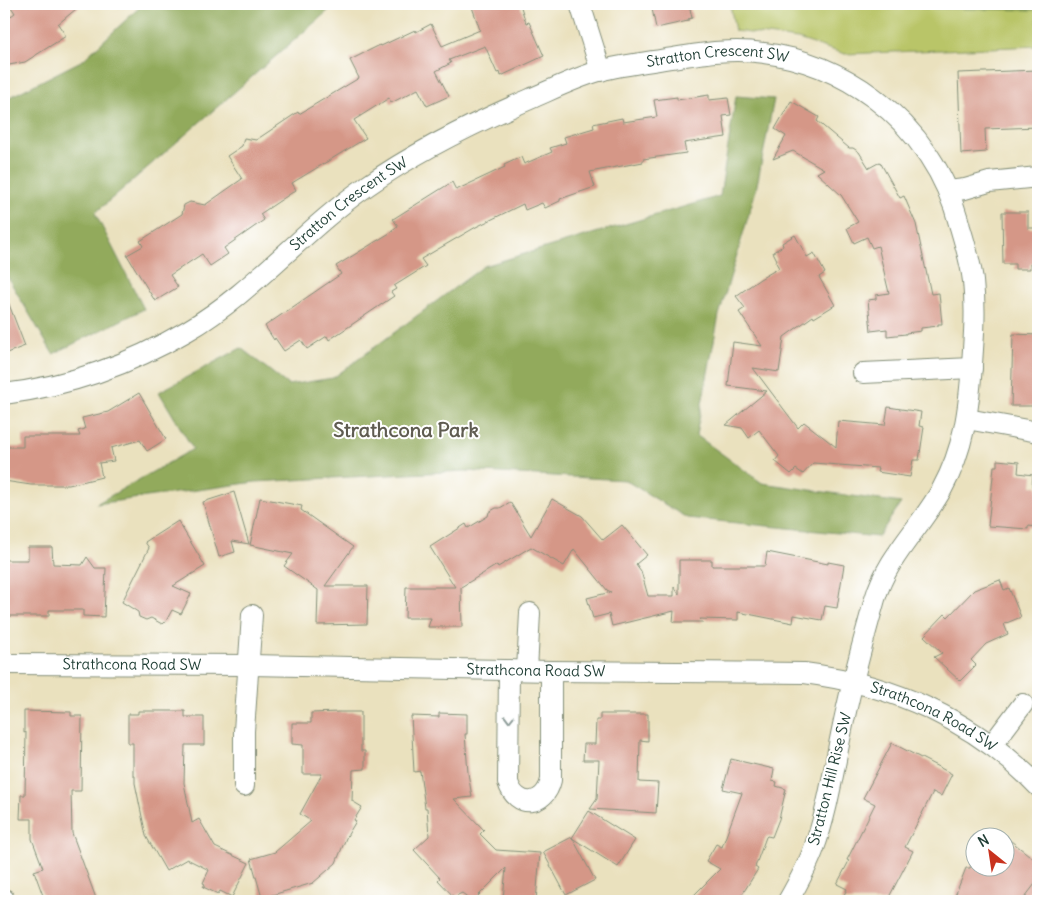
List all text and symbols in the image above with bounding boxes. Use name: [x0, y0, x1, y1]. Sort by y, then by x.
street label: Stratton Crescent SW: [645, 41, 791, 71]
street label: Stratton Crescent SW: [285, 152, 411, 254]
district label: Strathcona Park: [333, 417, 479, 442]
street label: Strathcona Road SW: [62, 654, 202, 674]
street label: Strathcona Road SW: [466, 659, 606, 680]
street label: Strathcona Road SW: [868, 677, 1001, 755]
street label: Stratton Hill Rise SW: [804, 710, 855, 847]
one-way arrow: [504, 715, 514, 723]
north arrow: [964, 828, 1014, 878]
text: N: [975, 831, 992, 851]

